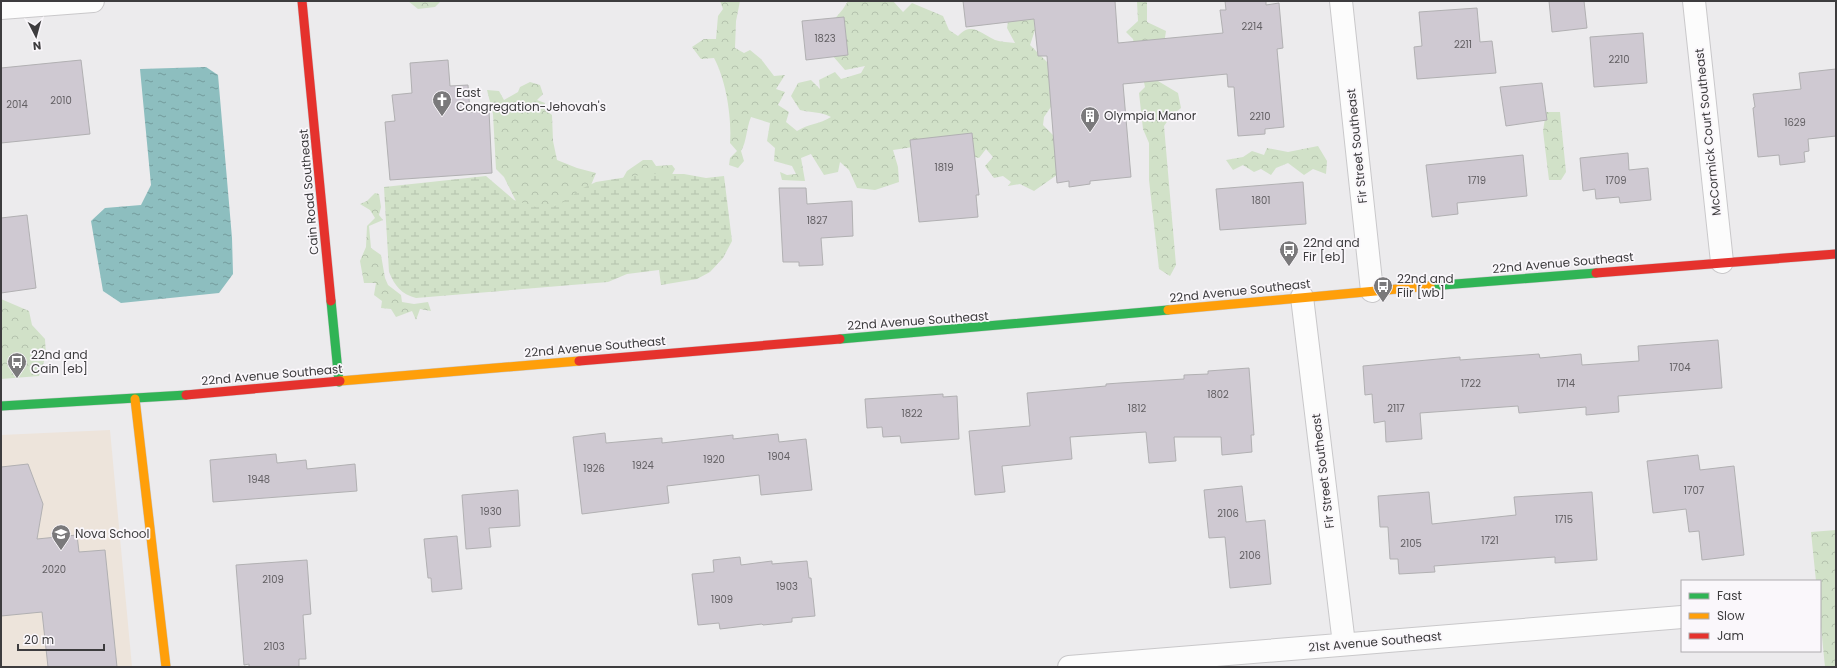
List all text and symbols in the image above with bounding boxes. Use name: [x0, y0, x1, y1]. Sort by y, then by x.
north arrow: [16, 16, 56, 56]
house number: 2214: [1242, 19, 1263, 34]
house number: 1823: [814, 31, 836, 46]
house number: 2211: [1454, 37, 1472, 52]
text: N: [32, 38, 42, 54]
street label: McCormick Court Southeast: [1690, 47, 1725, 217]
house number: 2210: [1609, 52, 1629, 67]
place label: East Congregation-Jehovah's: [456, 84, 606, 115]
street label: Fir Street Southeast: [1342, 88, 1371, 204]
church icon: East Congregation-Jehovah's: [431, 89, 453, 117]
house number: 2010: [50, 93, 72, 108]
house number: 2014: [6, 97, 28, 112]
building icon: Olympia Manor: [1079, 105, 1101, 133]
place label: Olympia Manor: [1104, 107, 1197, 124]
house number: 2210: [1250, 109, 1270, 124]
house number: 1629: [1784, 115, 1806, 130]
street label: Cain Road Southeast: [295, 128, 322, 256]
house number: 1819: [934, 160, 954, 175]
house number: 1719: [1468, 173, 1486, 188]
house number: 1709: [1605, 173, 1627, 188]
house number: 1801: [1252, 193, 1271, 208]
house number: 1827: [807, 213, 828, 228]
place label: 22nd and Fir [eb]: [1303, 234, 1360, 265]
bus stop icon: 22nd and Fir [eb]: [1278, 239, 1300, 267]
street label: 22nd Avenue Southeast: [1492, 248, 1634, 277]
place label: 22nd and Fiir [wb]: [1397, 270, 1454, 301]
street label: 22nd Avenue Southeast: [1169, 275, 1311, 306]
bus stop icon: 22nd and Fiir [wb]: [1372, 275, 1394, 303]
street label: 22nd Avenue Southeast: [847, 307, 989, 334]
street label: 22nd Avenue Southeast: [524, 332, 666, 361]
place label: 22nd and Cain [eb]: [31, 346, 88, 377]
bus stop icon: 22nd and Cain [eb]: [6, 351, 28, 379]
street label: 22nd Avenue Southeast: [201, 360, 343, 389]
house number: 1704: [1669, 360, 1691, 375]
house number: 1722: [1461, 376, 1481, 391]
house number: 1714: [1557, 376, 1575, 391]
house number: 1802: [1207, 387, 1229, 402]
house number: 1812: [1128, 401, 1146, 416]
house number: 2117: [1387, 401, 1405, 416]
house number: 1822: [901, 406, 923, 421]
street label: Fir Street Southeast: [1307, 413, 1338, 530]
house number: 1904: [768, 449, 790, 464]
house number: 1920: [703, 452, 725, 467]
house number: 1924: [632, 458, 654, 473]
house number: 1926: [583, 461, 605, 476]
house number: 1948: [248, 472, 270, 487]
house number: 1707: [1684, 483, 1705, 498]
house number: 1930: [480, 504, 502, 519]
house number: 2106: [1217, 506, 1239, 521]
house number: 1715: [1555, 512, 1573, 527]
school or university icon: Nova School: [50, 523, 72, 551]
place label: Nova School: [75, 525, 150, 542]
house number: 1721: [1481, 533, 1499, 548]
house number: 2105: [1400, 536, 1422, 551]
house number: 2106: [1239, 548, 1261, 563]
house number: 2020: [42, 562, 66, 577]
house number: 2109: [262, 572, 284, 587]
house number: 1903: [776, 579, 798, 594]
legend: [1681, 580, 1821, 652]
text: Fast: [1717, 587, 1742, 604]
house number: 1909: [711, 592, 733, 607]
text: Slow: [1717, 607, 1745, 624]
scale bar: [18, 626, 104, 652]
street label: 21st Avenue Southeast: [1308, 627, 1442, 656]
text: Jam: [1717, 627, 1744, 644]
text: 20 m: [24, 631, 54, 648]
house number: 2103: [263, 639, 285, 654]

